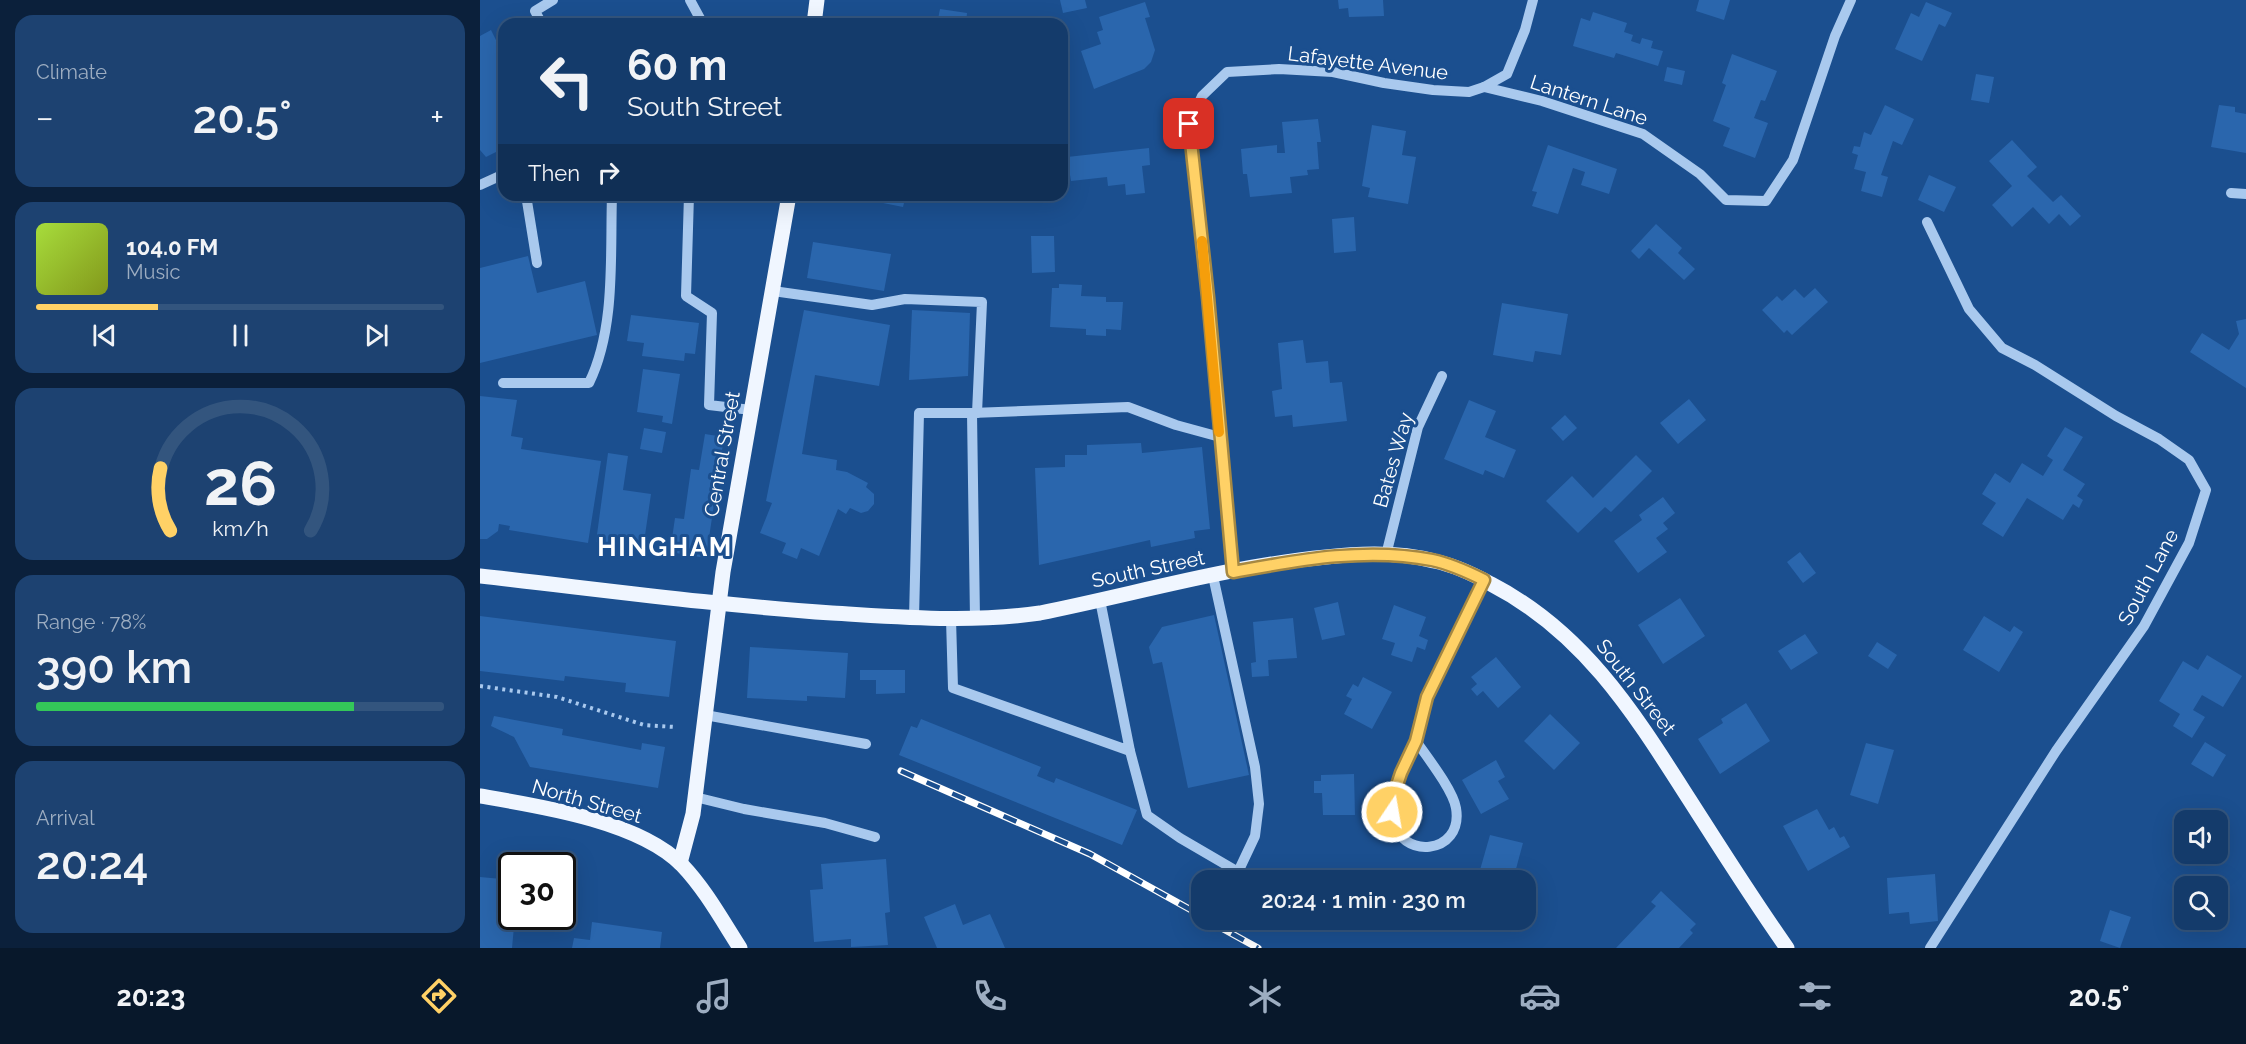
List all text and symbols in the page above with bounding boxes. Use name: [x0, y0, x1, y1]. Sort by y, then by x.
text: 60 m: [627, 41, 727, 90]
street label: Lafayette Avenue: [1286, 41, 1450, 85]
icon: left: [528, 42, 606, 120]
text: Climate: [36, 60, 107, 84]
street label: Lantern Lane: [1527, 70, 1651, 130]
text: 20.5°: [192, 91, 292, 144]
text: South Street: [627, 91, 782, 122]
text: −: [36, 98, 54, 137]
text: +: [430, 98, 444, 137]
pin: [1163, 98, 1214, 149]
icon: arrive: [1172, 107, 1205, 140]
icon: right: [592, 156, 625, 189]
text: Then: [528, 160, 580, 186]
text: 104.0 FM: [126, 234, 218, 260]
text: Music: [126, 260, 180, 284]
icon: previous: [88, 319, 121, 352]
icon: pause: [224, 319, 257, 352]
icon: next: [360, 319, 393, 352]
street label: Central Street: [699, 389, 745, 519]
street label: Bates Way: [1368, 410, 1418, 510]
text: 26: [203, 446, 277, 520]
text: km/h: [212, 516, 268, 541]
street label: South Lane: [2113, 525, 2183, 629]
district label: HINGHAM: [597, 532, 733, 562]
street label: South Street: [1089, 545, 1207, 593]
text: Range · 78%: [36, 610, 146, 634]
street label: South Street: [1591, 634, 1681, 740]
text: 390 km: [36, 641, 192, 694]
street label: North Street: [529, 774, 645, 828]
position arrow: [1360, 780, 1424, 844]
text: Arrival: [36, 806, 95, 830]
map controls: [2174, 810, 2228, 930]
button: sound: [2174, 810, 2228, 864]
text: 20:24: [36, 837, 148, 890]
speed limit sign: 30: [498, 852, 576, 930]
button: search: [2174, 876, 2228, 930]
text: 20:24 · 1 min · 230 m: [1261, 887, 1466, 913]
icon: directions: [418, 975, 460, 1017]
icon: music: [693, 975, 735, 1017]
icon: phone: [969, 975, 1011, 1017]
icon: climate: [1244, 975, 1286, 1017]
icon: car: [1519, 975, 1561, 1017]
icon: filters: [1794, 975, 1836, 1017]
text: 20:23: [117, 981, 185, 1012]
text: 20.5°: [2069, 981, 2129, 1012]

